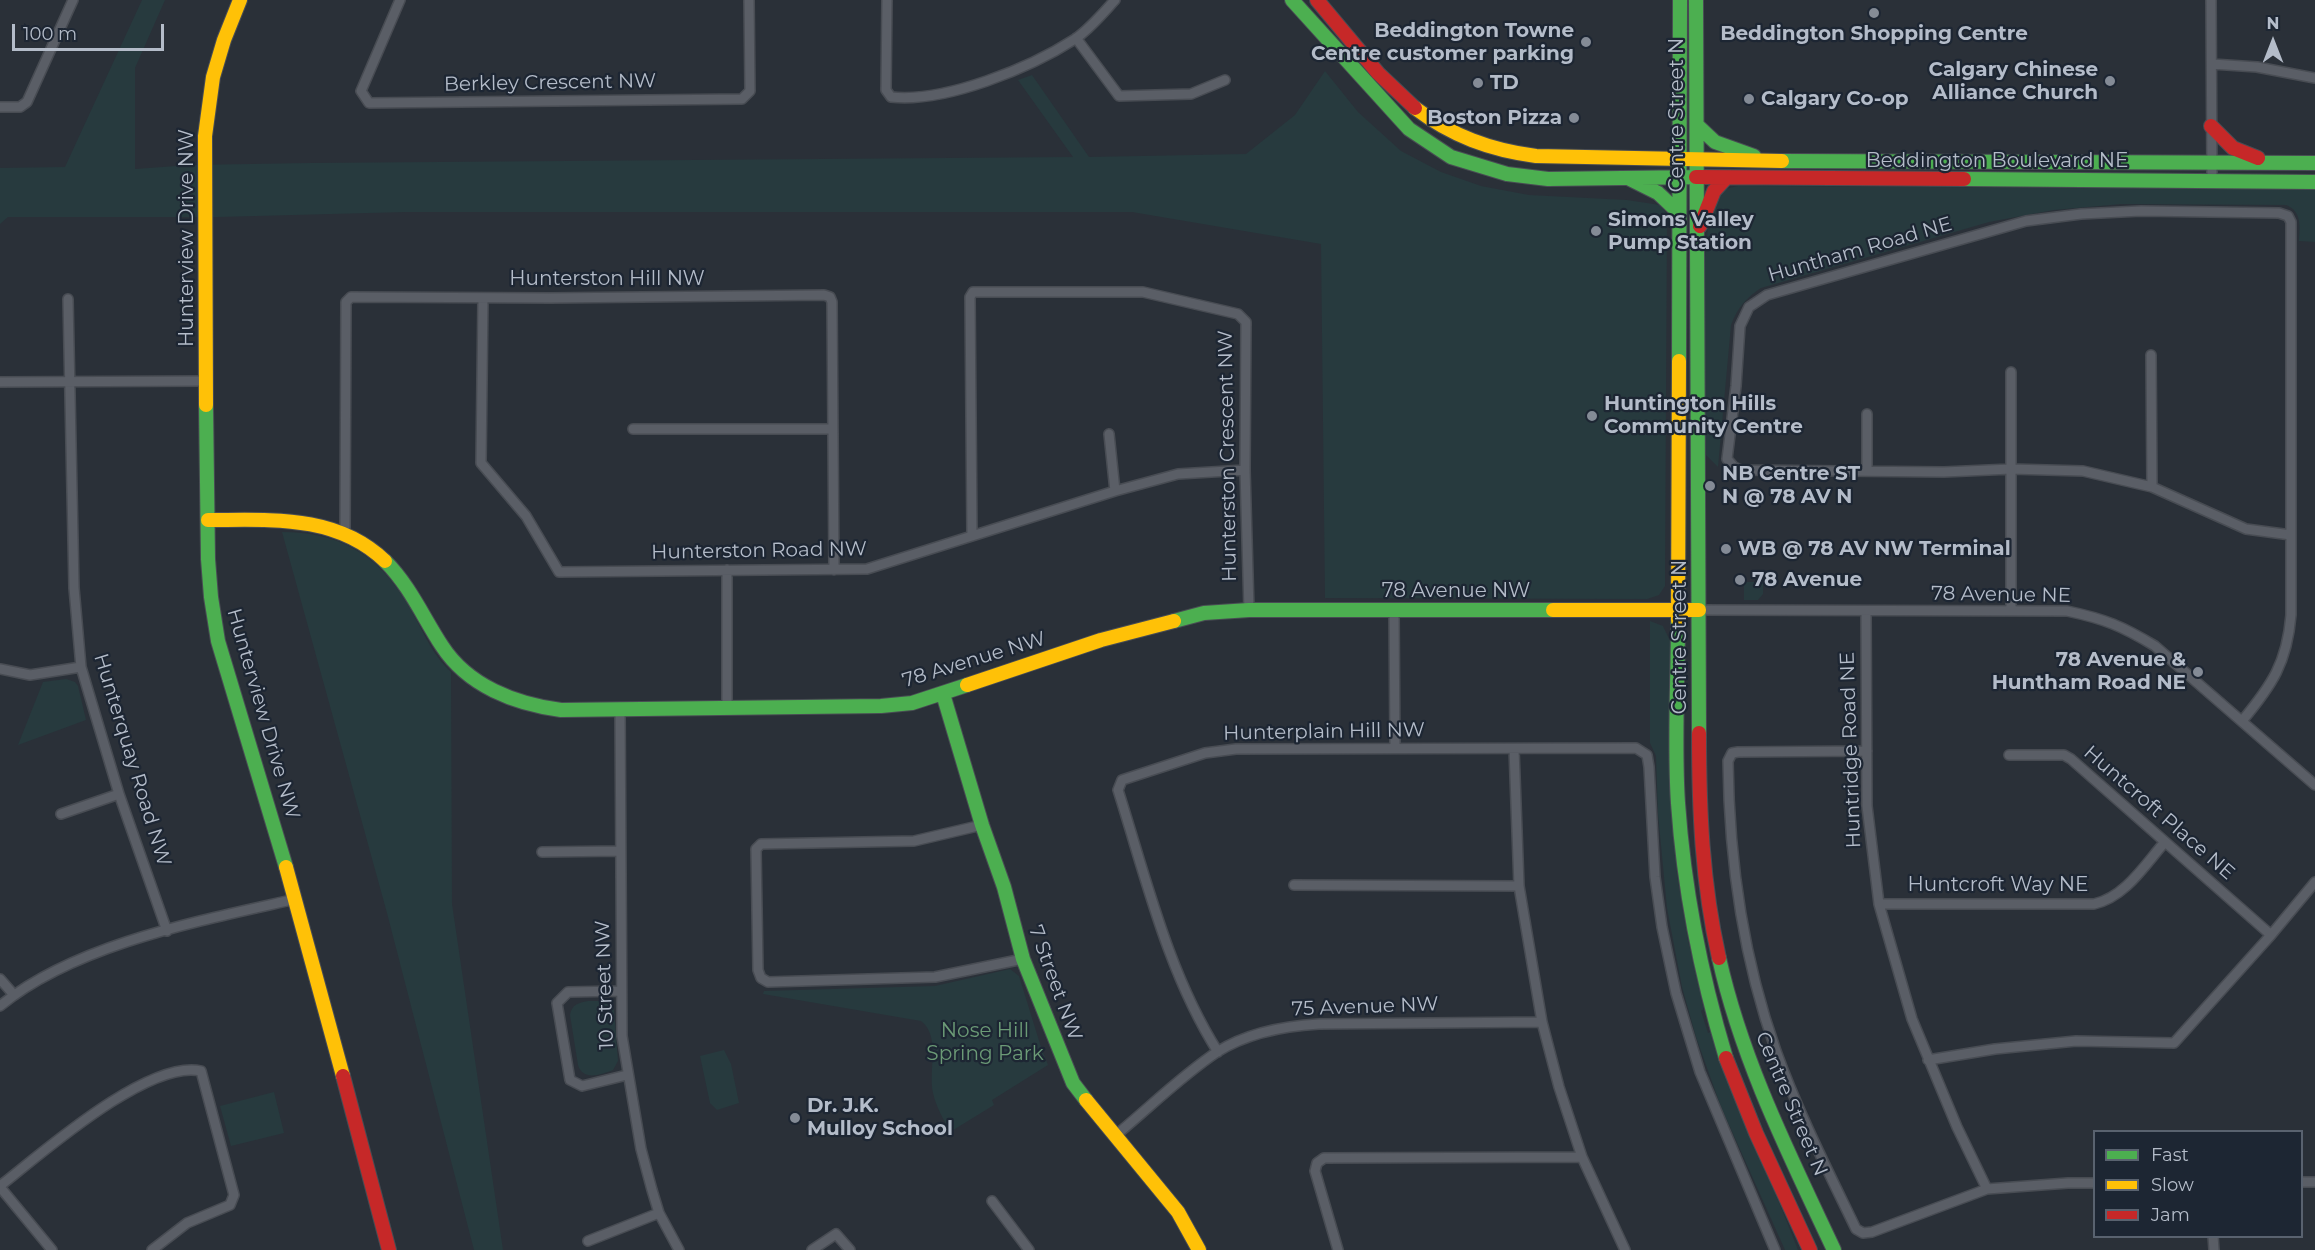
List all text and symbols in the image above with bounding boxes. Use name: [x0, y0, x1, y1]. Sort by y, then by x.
marker: Beddington Shopping Centre: [1867, 6, 1881, 20]
scale bar: [15, 12, 166, 50]
north arrow: [2243, 12, 2303, 72]
text: N: [2267, 14, 2279, 33]
place label: Beddington Towne Centre customer parking: [1311, 19, 1574, 66]
place label: Beddington Shopping Centre: [1720, 22, 2028, 46]
text: 100 m: [23, 23, 77, 45]
marker: Beddington Towne Centre customer parking: [1579, 35, 1593, 49]
street label: Centre Street N: [1665, 38, 1689, 192]
place label: Calgary Chinese Alliance Church: [1929, 58, 2098, 105]
street label: Berkley Crescent NW: [444, 69, 656, 97]
place label: TD: [1490, 71, 1519, 95]
marker: Calgary Chinese Alliance Church: [2103, 74, 2117, 88]
marker: TD: [1471, 76, 1485, 90]
place label: Calgary Co-op: [1761, 87, 1909, 111]
marker: Calgary Co-op: [1742, 92, 1756, 106]
place label: Boston Pizza: [1427, 106, 1562, 130]
marker: Boston Pizza: [1567, 111, 1581, 125]
street label: Hunterview Drive NW: [175, 129, 199, 347]
street label: Beddington Boulevard NE: [1866, 149, 2128, 173]
place label: Simons Valley Pump Station: [1608, 208, 1754, 255]
street label: Huntham Road NE: [1765, 212, 1955, 288]
marker: Simons Valley Pump Station: [1589, 224, 1603, 238]
street label: Hunterston Hill NW: [509, 267, 705, 291]
street label: Hunterston Crescent NW: [1214, 330, 1242, 582]
place label: Huntington Hills Community Centre: [1604, 392, 1803, 439]
marker: Huntington Hills Community Centre: [1585, 409, 1599, 423]
place label: NB Centre ST N @ 78 AV N: [1722, 462, 1860, 509]
marker: NB Centre ST N @ 78 AV N: [1703, 479, 1717, 493]
street label: Hunterston Road NW: [651, 537, 867, 565]
place label: WB @ 78 AV NW Terminal: [1738, 537, 2011, 561]
marker: WB @ 78 AV NW Terminal: [1719, 542, 1733, 556]
street label: Centre Street N: [1668, 560, 1692, 714]
place label: 78 Avenue: [1752, 568, 1862, 592]
marker: 78 Avenue: [1733, 573, 1747, 587]
street label: 78 Avenue NW: [1382, 579, 1530, 603]
street label: 78 Avenue NE: [1931, 582, 2071, 608]
street label: Hunterview Drive NW: [221, 606, 305, 822]
street label: 78 Avenue NW: [900, 627, 1048, 693]
place label: 78 Avenue & Huntham Road NE: [1992, 648, 2186, 695]
street label: Hunterquay Road NW: [88, 651, 176, 869]
street label: Huntridge Road NE: [1836, 651, 1866, 849]
marker: 78 Avenue & Huntham Road NE: [2191, 665, 2205, 679]
street label: Hunterplain Hill NW: [1223, 718, 1425, 746]
street label: Huntcroft Place NE: [2079, 741, 2239, 885]
street label: Huntcroft Way NE: [1908, 873, 2088, 897]
street label: 10 Street NW: [591, 920, 619, 1050]
street label: 7 Street NW: [1023, 922, 1087, 1044]
street label: 75 Avenue NW: [1291, 992, 1439, 1022]
park label: Nose Hill Spring Park: [926, 1019, 1044, 1066]
street label: Centre Street N: [1750, 1028, 1832, 1180]
place label: Dr. J.K. Mulloy School: [807, 1094, 953, 1141]
marker: Dr. J.K. Mulloy School: [788, 1111, 802, 1125]
legend: [2093, 1130, 2303, 1238]
text: Fast: [2151, 1144, 2189, 1166]
text: Slow: [2151, 1174, 2194, 1196]
text: Jam: [2151, 1204, 2190, 1226]

